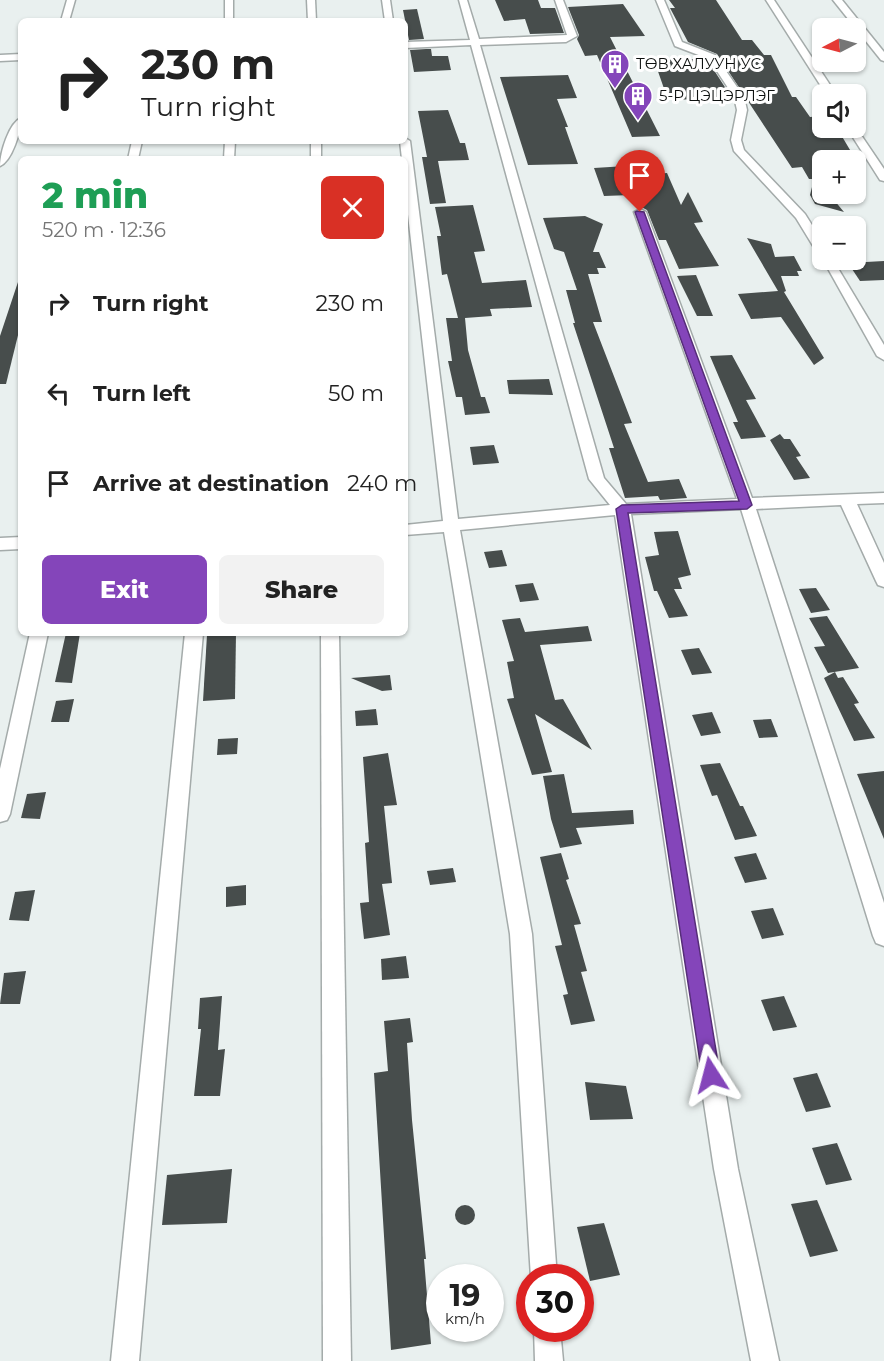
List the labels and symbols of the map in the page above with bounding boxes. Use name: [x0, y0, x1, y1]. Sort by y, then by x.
north arrow: [812, 18, 866, 72]
building icon: ТӨВ ХАЛУУН УС: [599, 48, 631, 90]
place label: ТӨВ ХАЛУУН УС: [636, 54, 761, 73]
building icon: 5-Р ЦЭЦЭРЛЭГ: [622, 80, 654, 122]
place label: 5-Р ЦЭЦЭРЛЭГ: [659, 86, 775, 105]
pin: [614, 150, 665, 212]
position arrow: [679, 1043, 743, 1107]
speed limit sign: 30: [516, 1264, 594, 1342]

